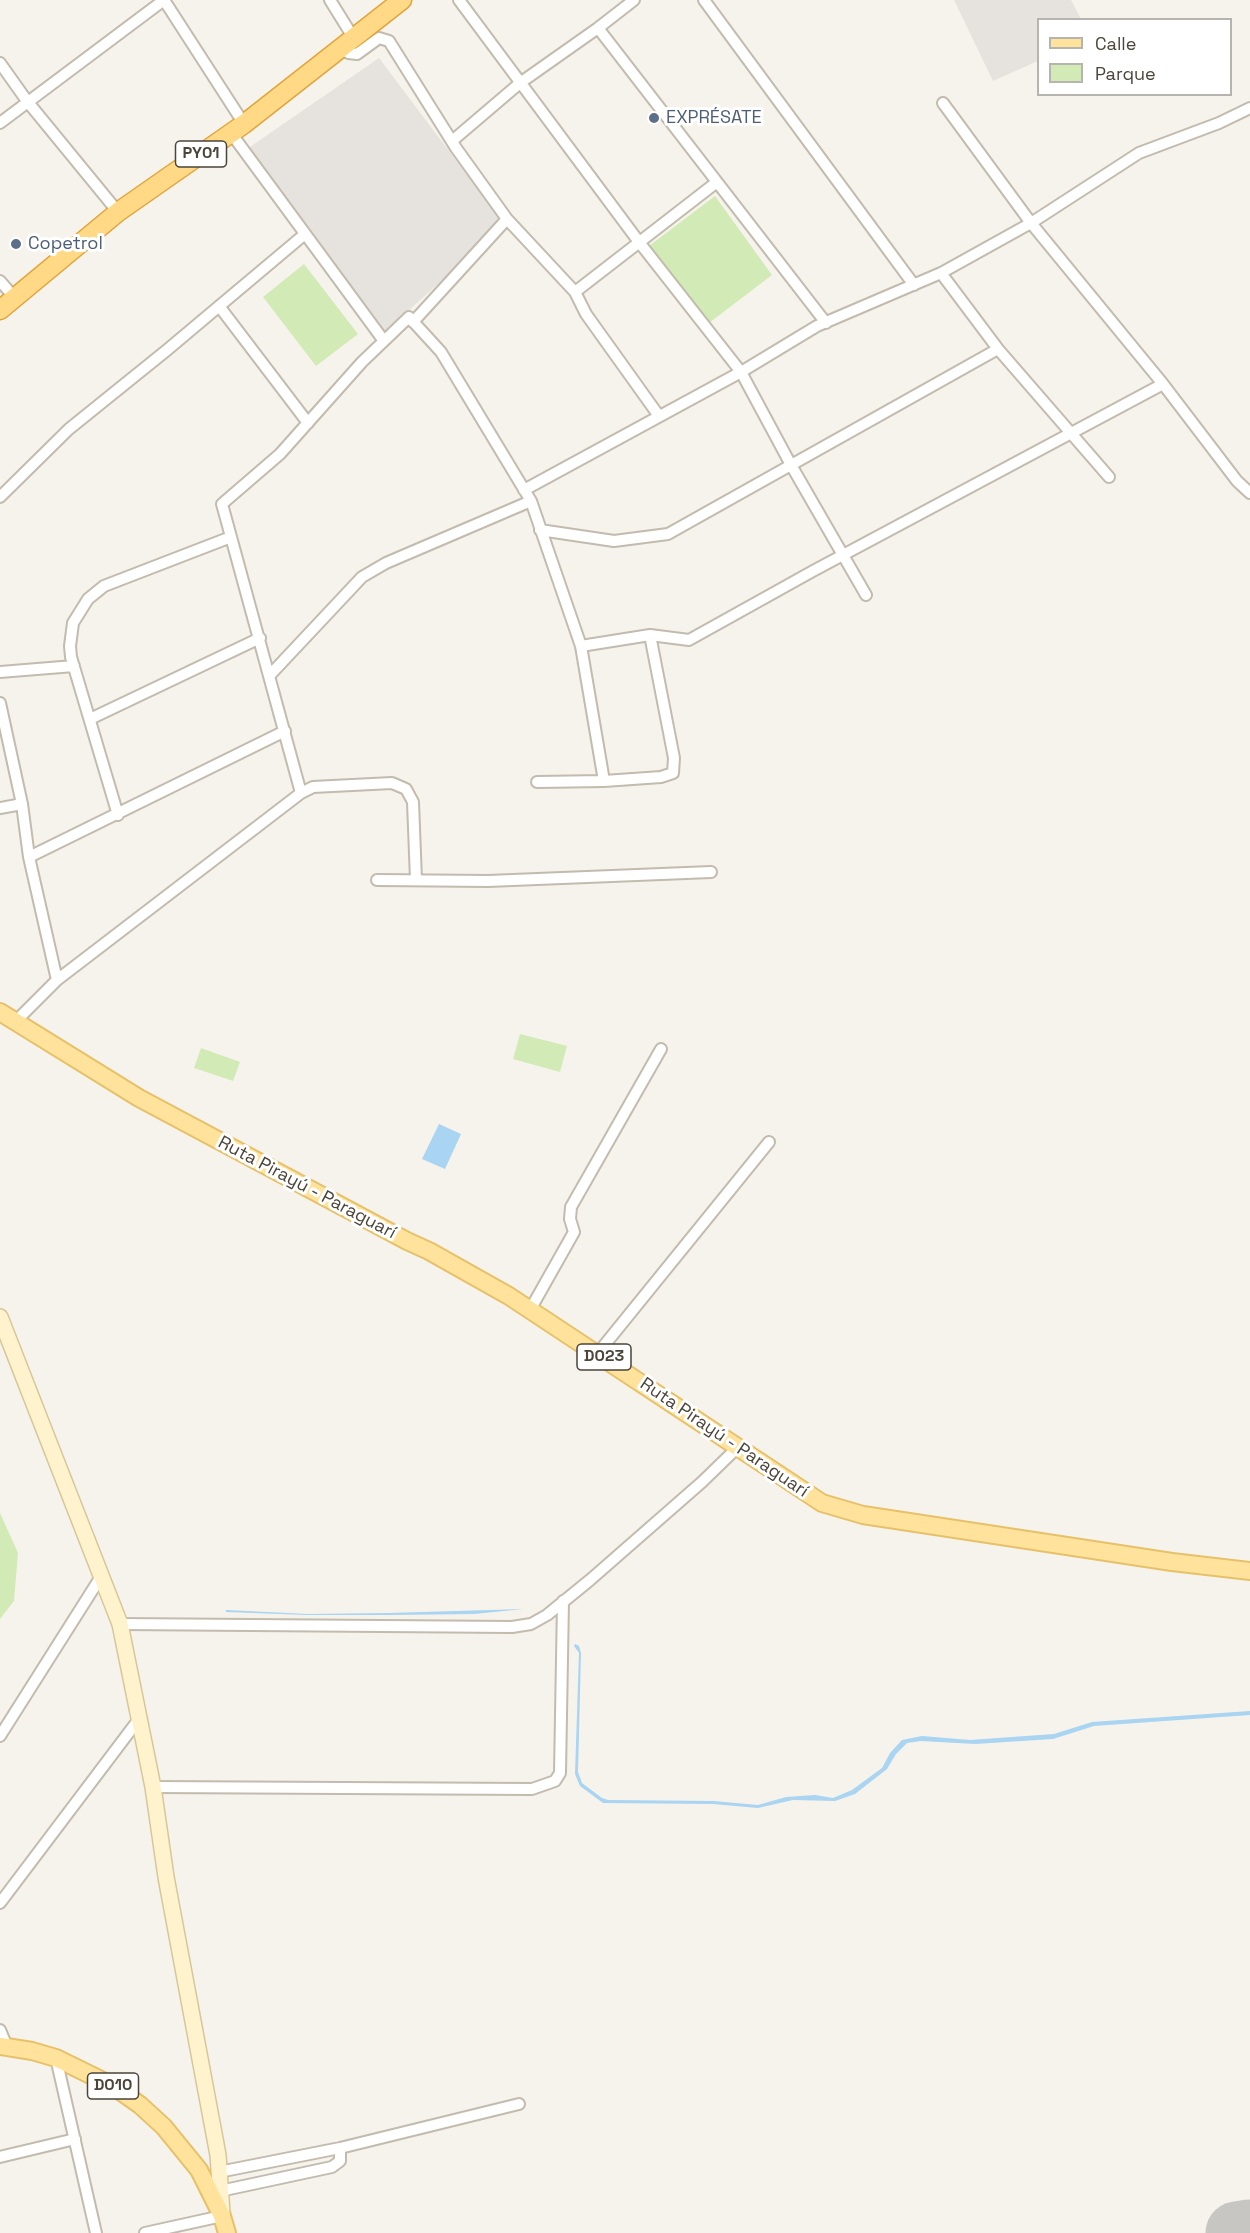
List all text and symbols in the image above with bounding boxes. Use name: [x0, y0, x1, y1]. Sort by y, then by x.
legend: [1037, 18, 1232, 96]
text: Calle: [1095, 32, 1136, 55]
text: Parque: [1095, 62, 1156, 85]
place label: EXPRÉSATE: [666, 107, 762, 129]
marker: EXPRÉSATE: [647, 111, 661, 125]
road number: PY01: [176, 141, 226, 167]
place label: Copetrol: [28, 233, 103, 255]
marker: Copetrol: [9, 237, 23, 251]
street label: Ruta Pirayú - Paraguarí: [214, 1132, 400, 1244]
road number: D023: [577, 1344, 631, 1370]
street label: Ruta Pirayú - Paraguarí: [636, 1374, 812, 1502]
road number: D010: [88, 2073, 138, 2099]

